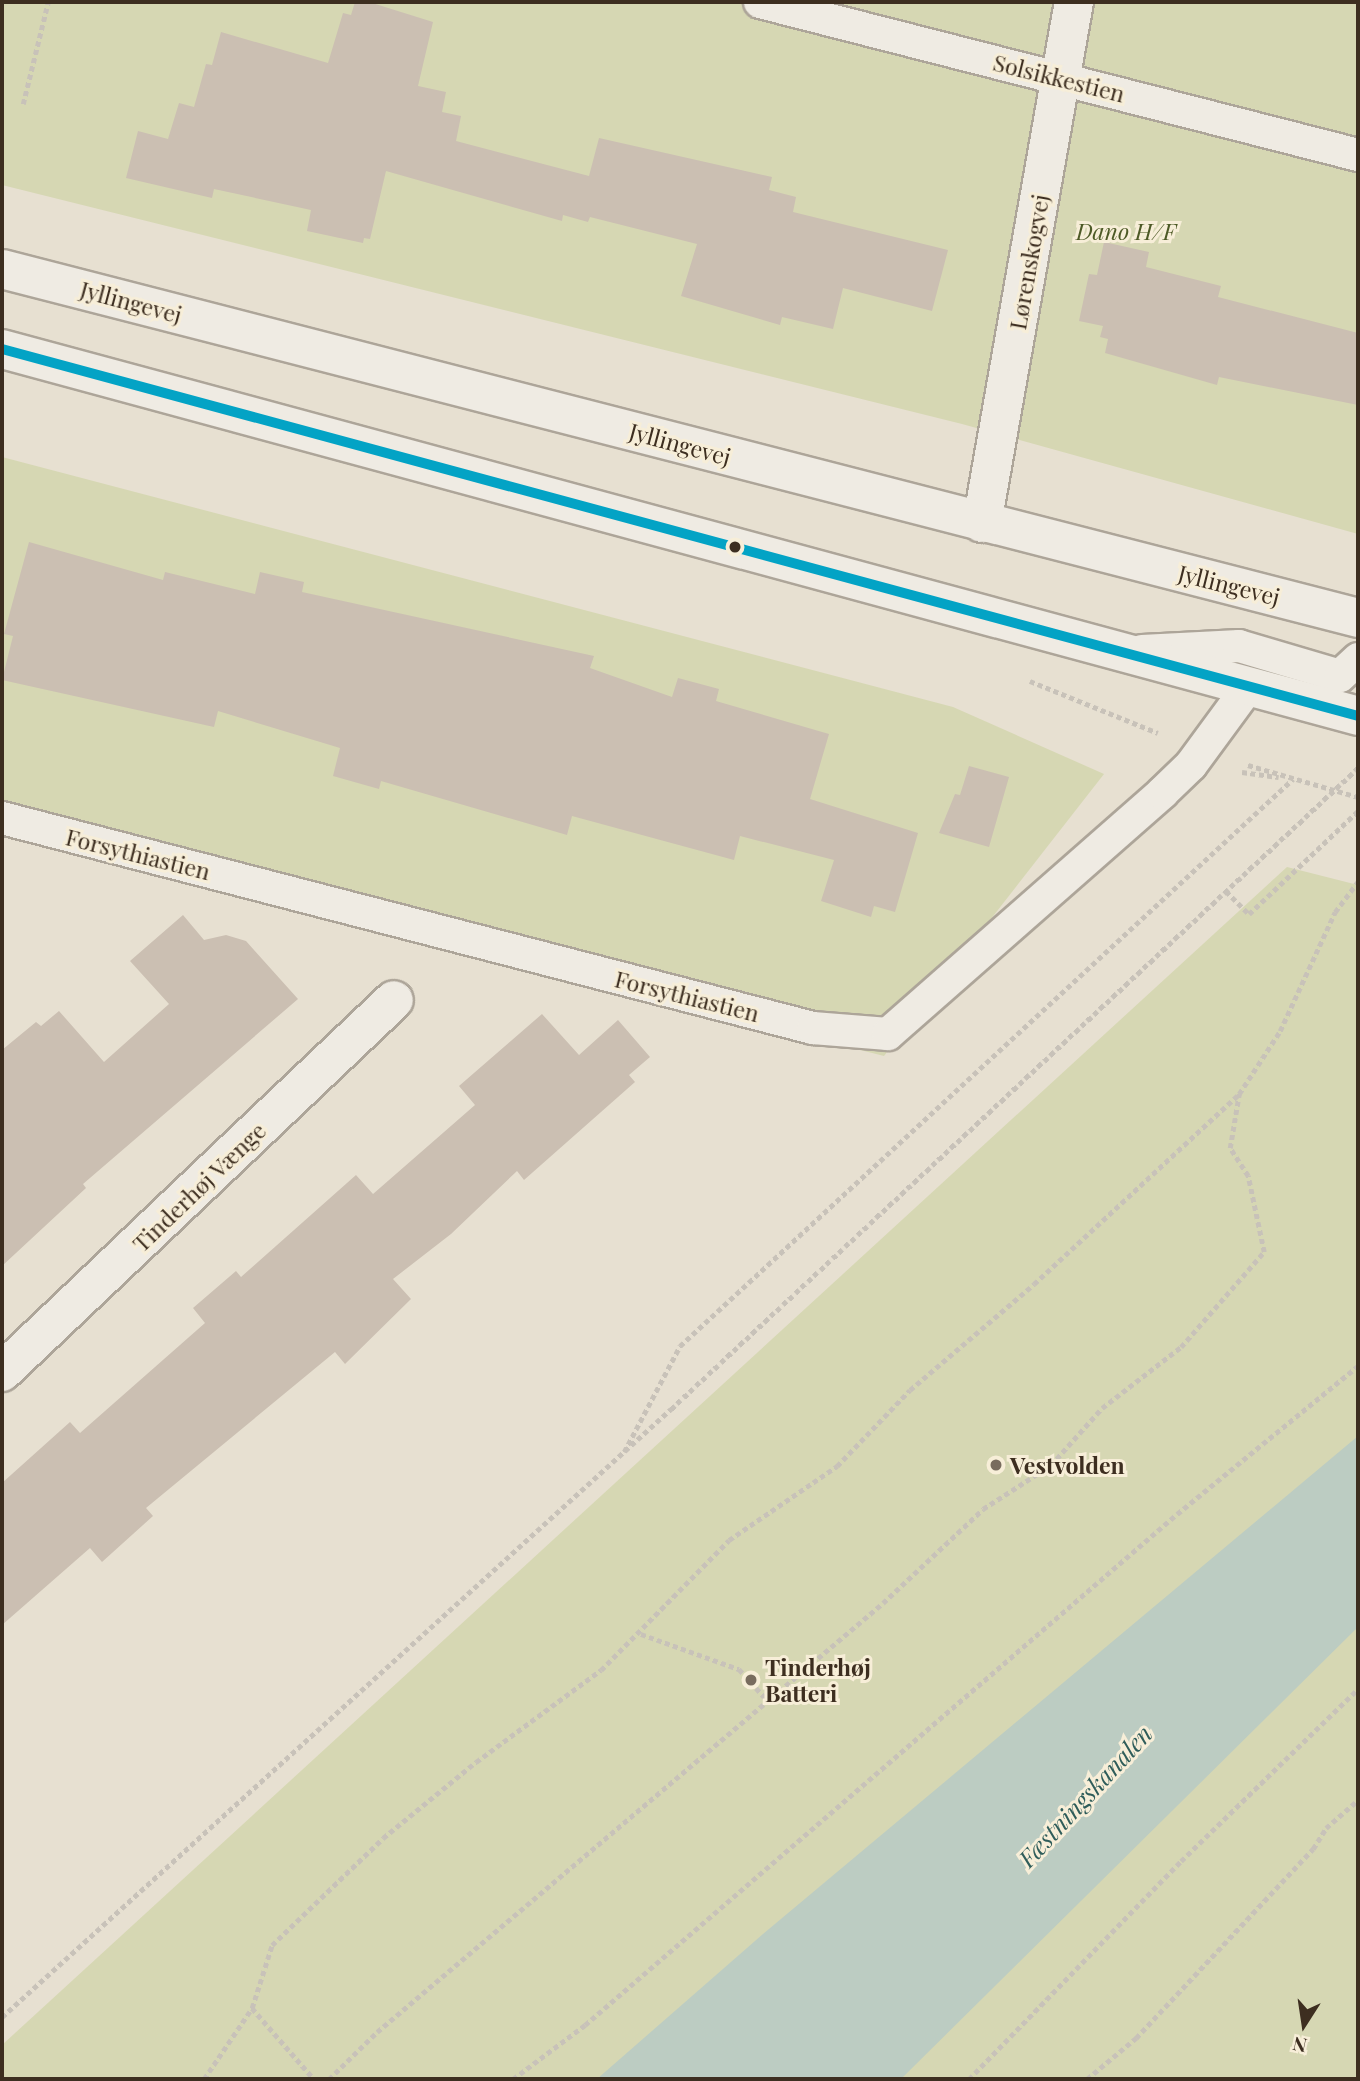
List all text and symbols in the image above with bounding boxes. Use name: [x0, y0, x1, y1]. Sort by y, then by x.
street label: Solsikkestien: [990, 48, 1128, 108]
street label: Lørenskogvej: [1004, 192, 1054, 332]
park label: Dano H/F: [1076, 217, 1176, 245]
street label: Jyllingevej: [77, 275, 185, 329]
street label: Jyllingevej: [626, 417, 734, 471]
unlabelled marker: [728, 540, 742, 554]
street label: Jyllingevej: [1175, 559, 1283, 611]
street label: Forsythiastien: [63, 823, 213, 885]
street label: Forsythiastien: [612, 965, 762, 1027]
street label: Tinderhøj Vænge: [127, 1116, 271, 1258]
place label: Vestvolden: [1010, 1451, 1125, 1479]
marker: Vestvolden: [988, 1457, 1004, 1473]
place label: Tinderhøj Batteri: [765, 1653, 871, 1707]
marker: Tinderhøj Batteri: [743, 1672, 759, 1688]
water label: Fæstningskanalen: [1012, 1719, 1158, 1873]
north arrow: [1269, 1990, 1339, 2060]
text: N: [1290, 2031, 1309, 2060]

